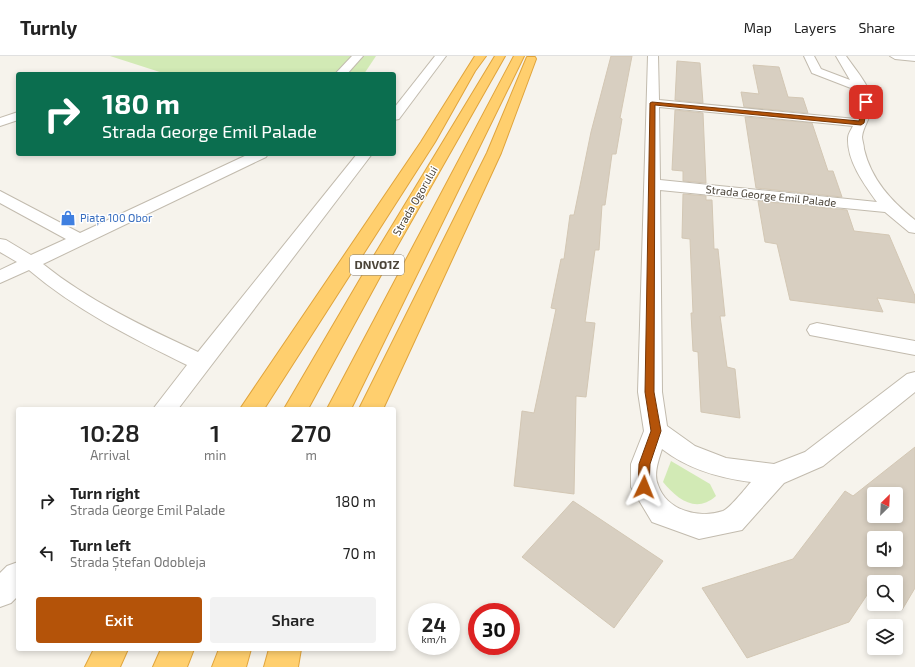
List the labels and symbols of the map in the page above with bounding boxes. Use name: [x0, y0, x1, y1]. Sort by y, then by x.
pin: [849, 85, 883, 119]
street label: Strada Ogorului: [389, 164, 440, 238]
street label: Strada George Emil Palade: [705, 182, 837, 209]
shop icon: Piața 100 Obor: [59, 209, 77, 227]
place label: Piața 100 Obor: [80, 211, 153, 226]
road number: DNVO1Z: [350, 255, 404, 275]
position arrow: [623, 466, 665, 508]
north arrow: [867, 487, 903, 523]
speed limit sign: 30: [468, 603, 520, 655]

